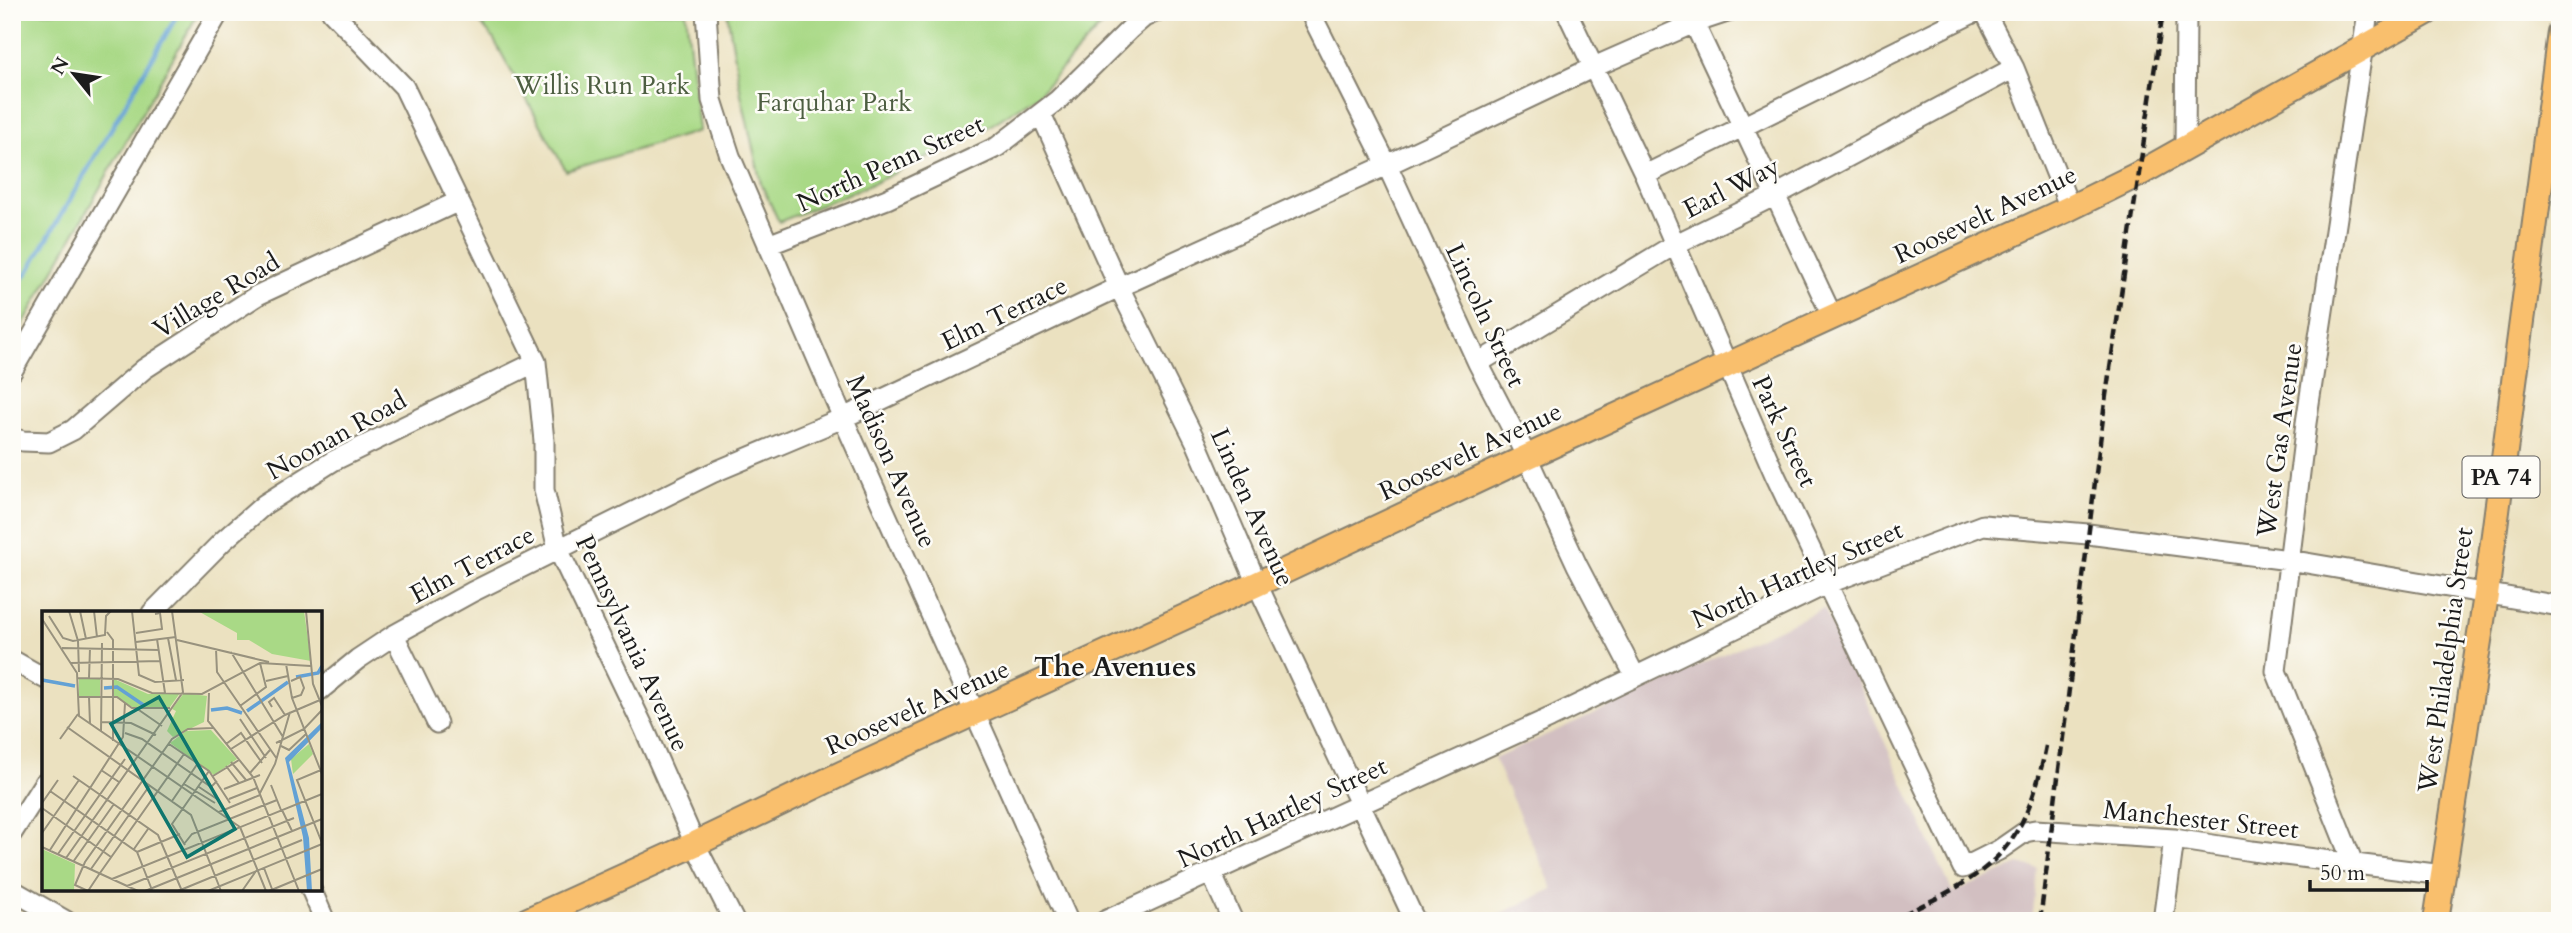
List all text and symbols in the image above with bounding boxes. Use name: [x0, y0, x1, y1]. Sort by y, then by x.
north arrow: [38, 38, 108, 108]
text: N: [45, 52, 76, 80]
park label: Willis Run Park: [513, 68, 690, 103]
park label: Farquhar Park: [756, 85, 912, 120]
street label: North Penn Street: [791, 107, 989, 220]
street label: Earl Way: [1677, 148, 1786, 227]
street label: Roosevelt Avenue: [1888, 157, 2082, 272]
street label: Lincoln Street: [1437, 238, 1534, 393]
street label: Village Road: [147, 244, 286, 347]
street label: Elm Terrace: [935, 268, 1073, 359]
street label: West Gas Avenue: [2248, 340, 2310, 541]
street label: Madison Avenue: [838, 369, 945, 553]
street label: Park Street: [1743, 370, 1826, 493]
street label: Noonan Road: [260, 382, 413, 488]
street label: Roosevelt Avenue: [1373, 394, 1567, 509]
street label: Linden Avenue: [1202, 423, 1303, 592]
road number: PA 74: [2462, 456, 2540, 498]
street label: North Hartley Street: [1686, 512, 1908, 637]
street label: Elm Terrace: [404, 517, 541, 612]
street label: West Philadelphia Street: [2409, 525, 2481, 796]
street label: Pennsylvania Avenue: [567, 529, 698, 757]
inset map: [42, 611, 322, 891]
district label: The Avenues: [1034, 648, 1196, 686]
street label: Roosevelt Avenue: [820, 651, 1015, 764]
street label: North Hartley Street: [1172, 749, 1393, 876]
street label: Manchester Street: [2102, 792, 2300, 847]
scale bar: [2310, 849, 2427, 893]
text: 50 m: [2320, 859, 2365, 888]

